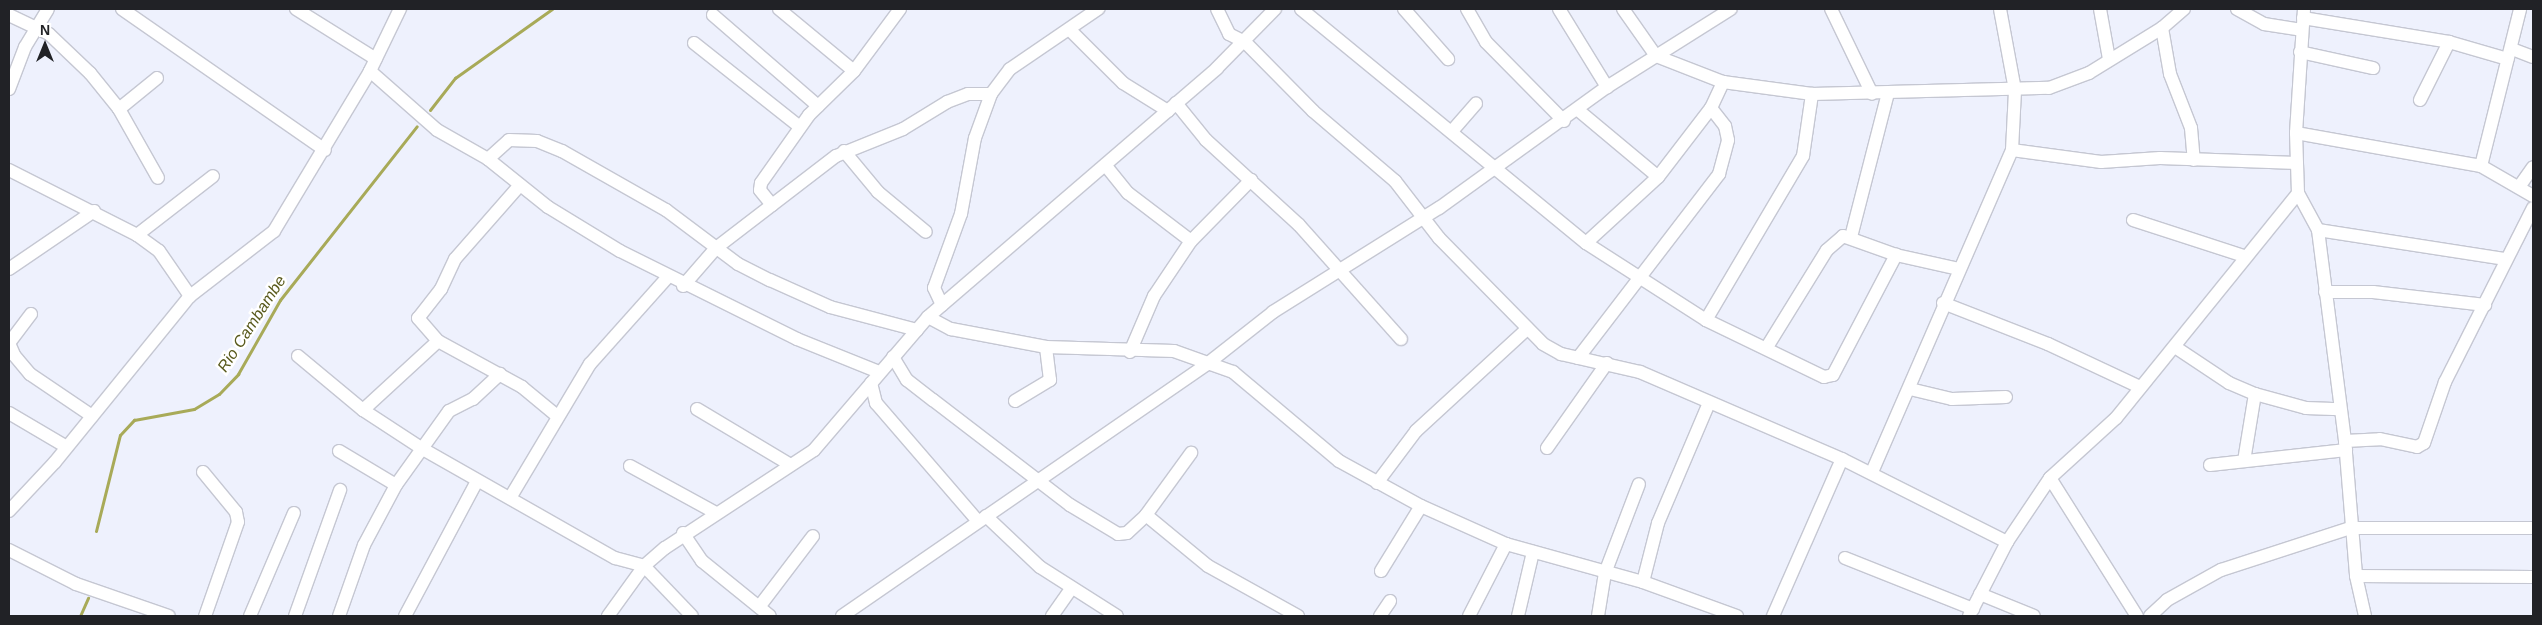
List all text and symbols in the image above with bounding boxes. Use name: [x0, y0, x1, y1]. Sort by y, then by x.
north arrow: [20, 20, 70, 70]
text: N: [40, 22, 50, 38]
water label: Rio Cambambe: [214, 272, 290, 376]

